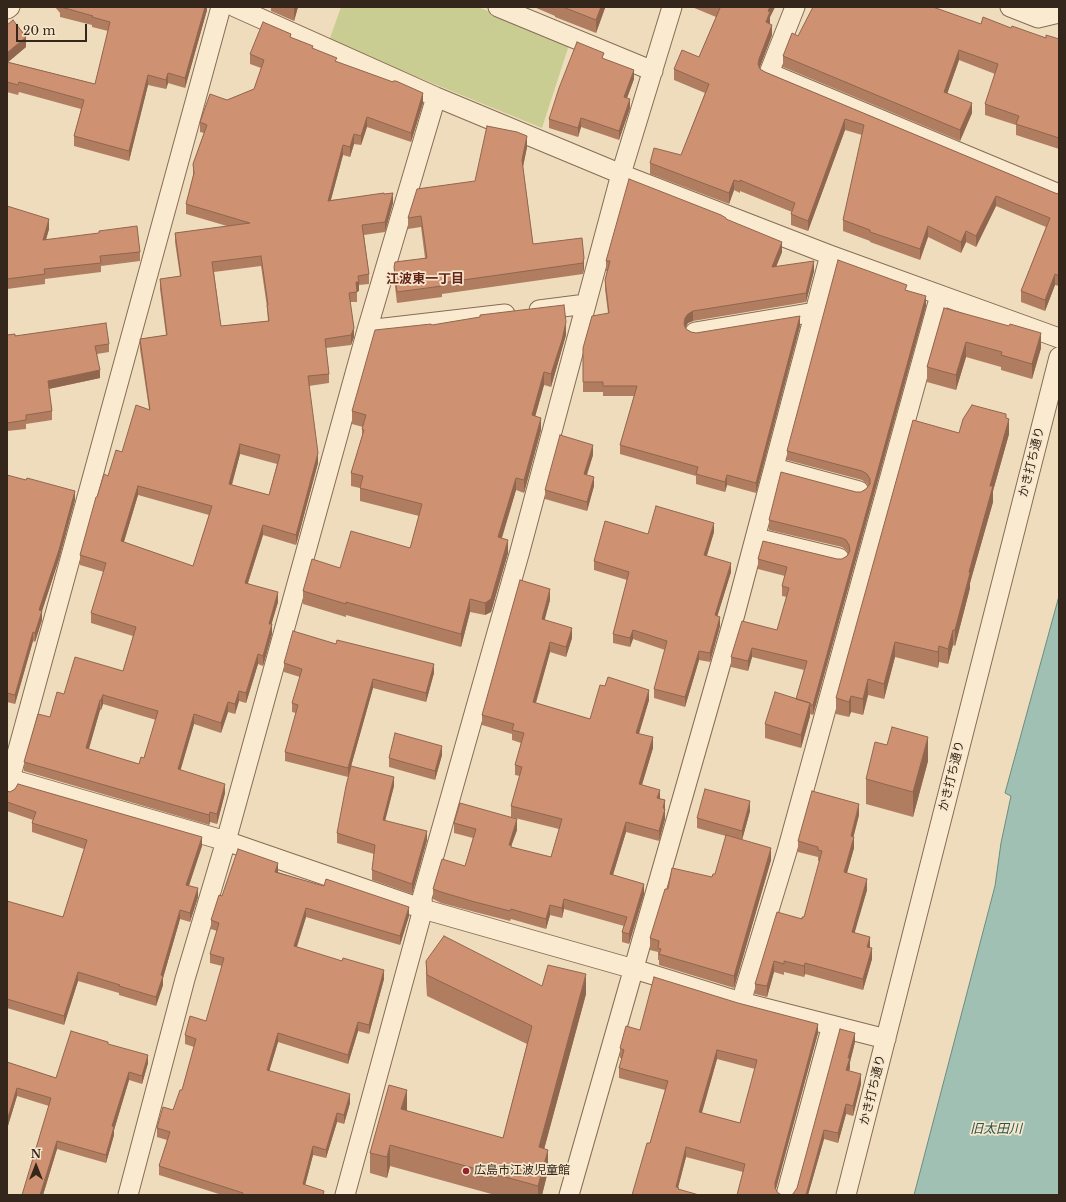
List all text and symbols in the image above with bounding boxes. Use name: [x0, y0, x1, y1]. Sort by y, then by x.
scale bar: [18, 16, 89, 42]
text: 20 m: [23, 23, 55, 38]
district label: 江波東一丁目: [386, 271, 464, 287]
street label: かき打ち通り: [1016, 425, 1048, 499]
street label: かき打ち通り: [936, 739, 968, 813]
street label: かき打ち通り: [857, 1053, 889, 1127]
water label: 旧太田川: [970, 1121, 1022, 1137]
north arrow: [16, 1146, 56, 1186]
text: N: [31, 1147, 41, 1161]
place label: 広島市江波児童館: [474, 1164, 570, 1178]
marker: 広島市江波児童館: [461, 1166, 471, 1176]

